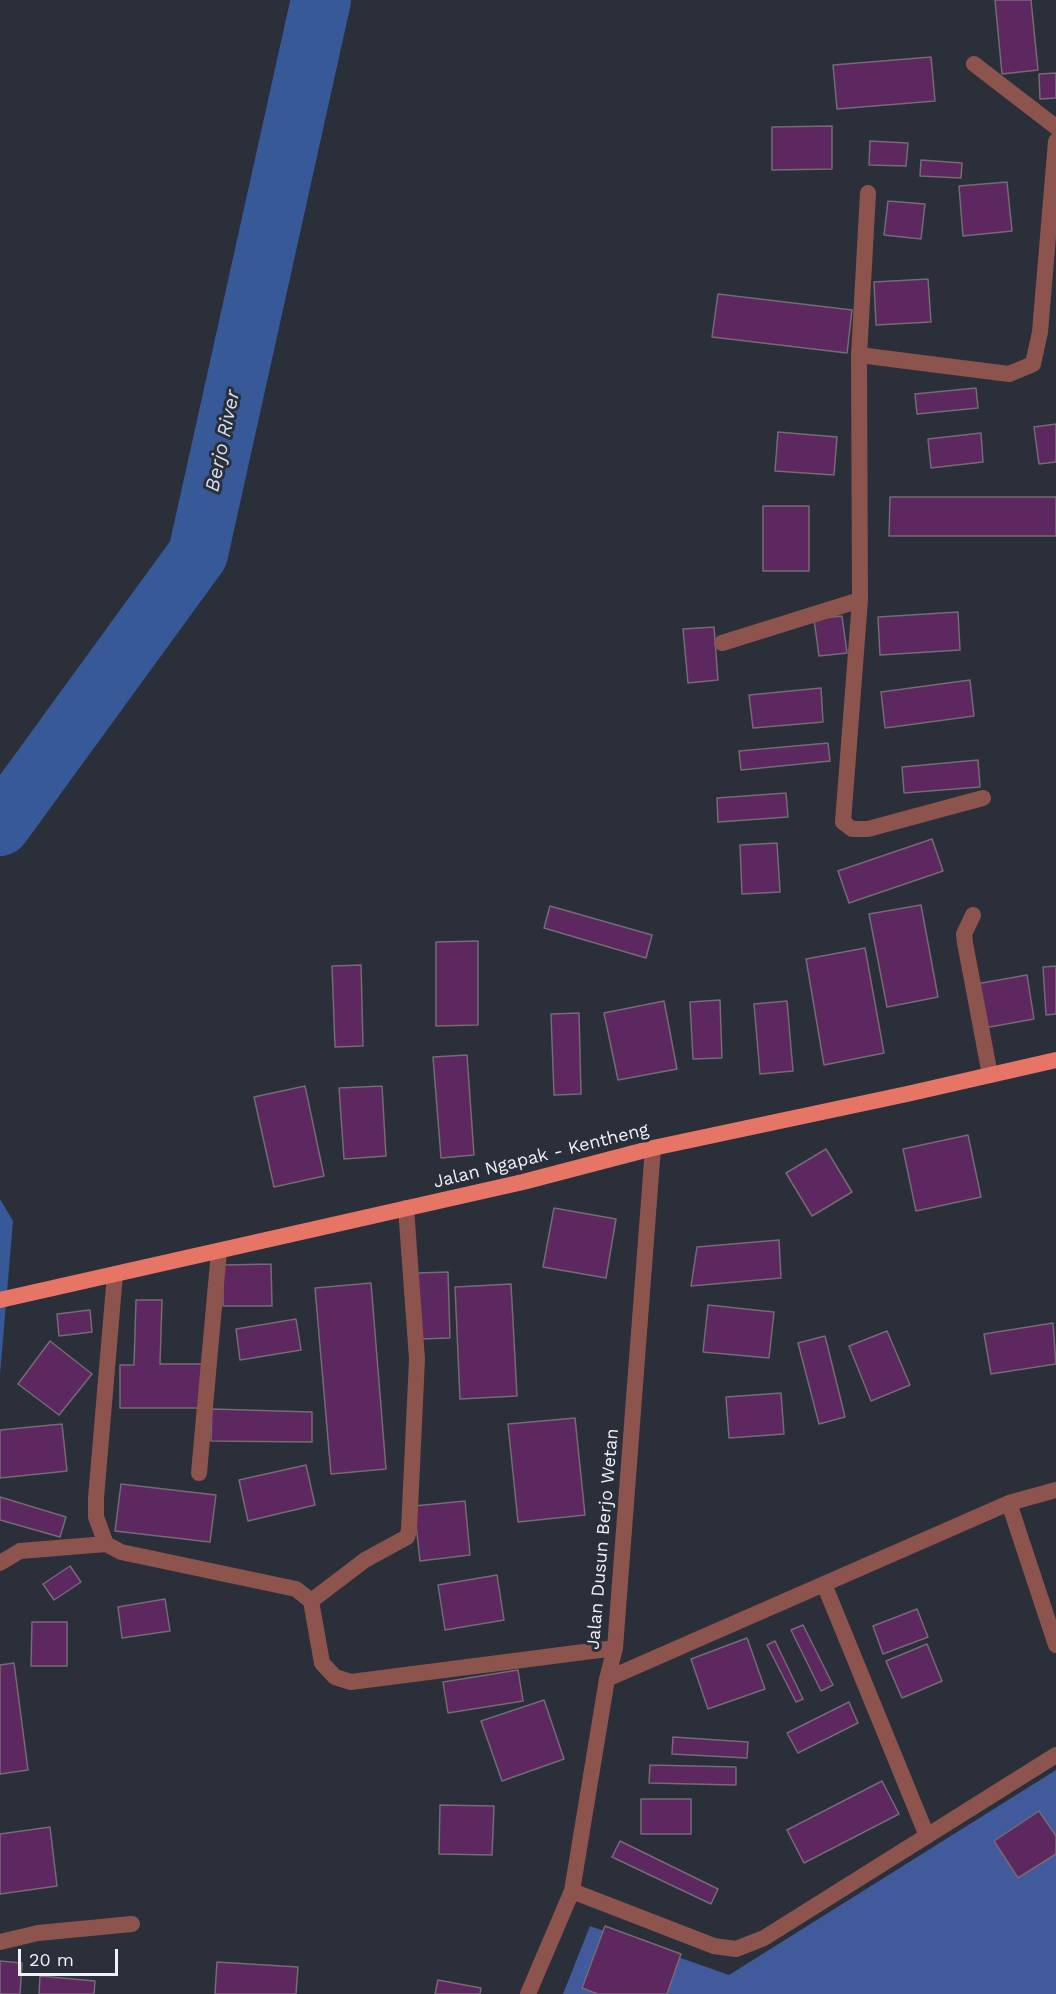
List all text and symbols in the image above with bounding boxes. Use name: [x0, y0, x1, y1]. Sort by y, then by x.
water label: Berjo River: [201, 388, 245, 494]
street label: Jalan Ngapak - Kentheng: [431, 1119, 651, 1193]
street label: Jalan Dusun Berjo Wetan: [583, 1428, 623, 1650]
scale bar: [21, 1937, 122, 1975]
text: 20 m: [29, 1949, 74, 1970]

